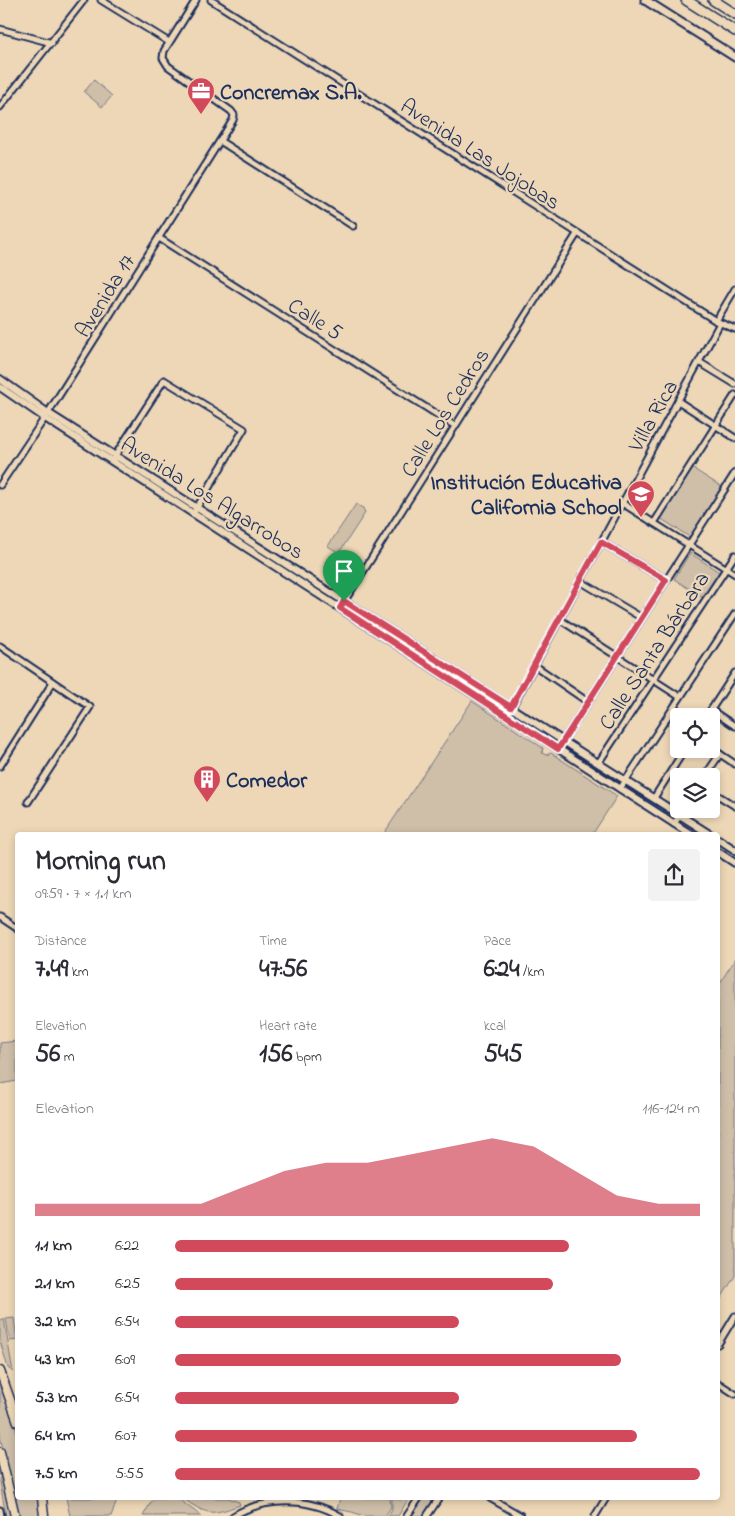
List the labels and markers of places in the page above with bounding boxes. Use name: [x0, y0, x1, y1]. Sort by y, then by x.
office icon: Concremax S.A.: [186, 76, 216, 115]
place label: Concremax S.A.: [220, 78, 362, 110]
place label: Institución Educativa California School: [430, 468, 622, 525]
school or university icon: Institución Educativa California School: [626, 479, 656, 518]
pin: [323, 550, 365, 601]
building icon: Comedor: [192, 764, 222, 803]
place label: Comedor: [226, 766, 308, 798]

